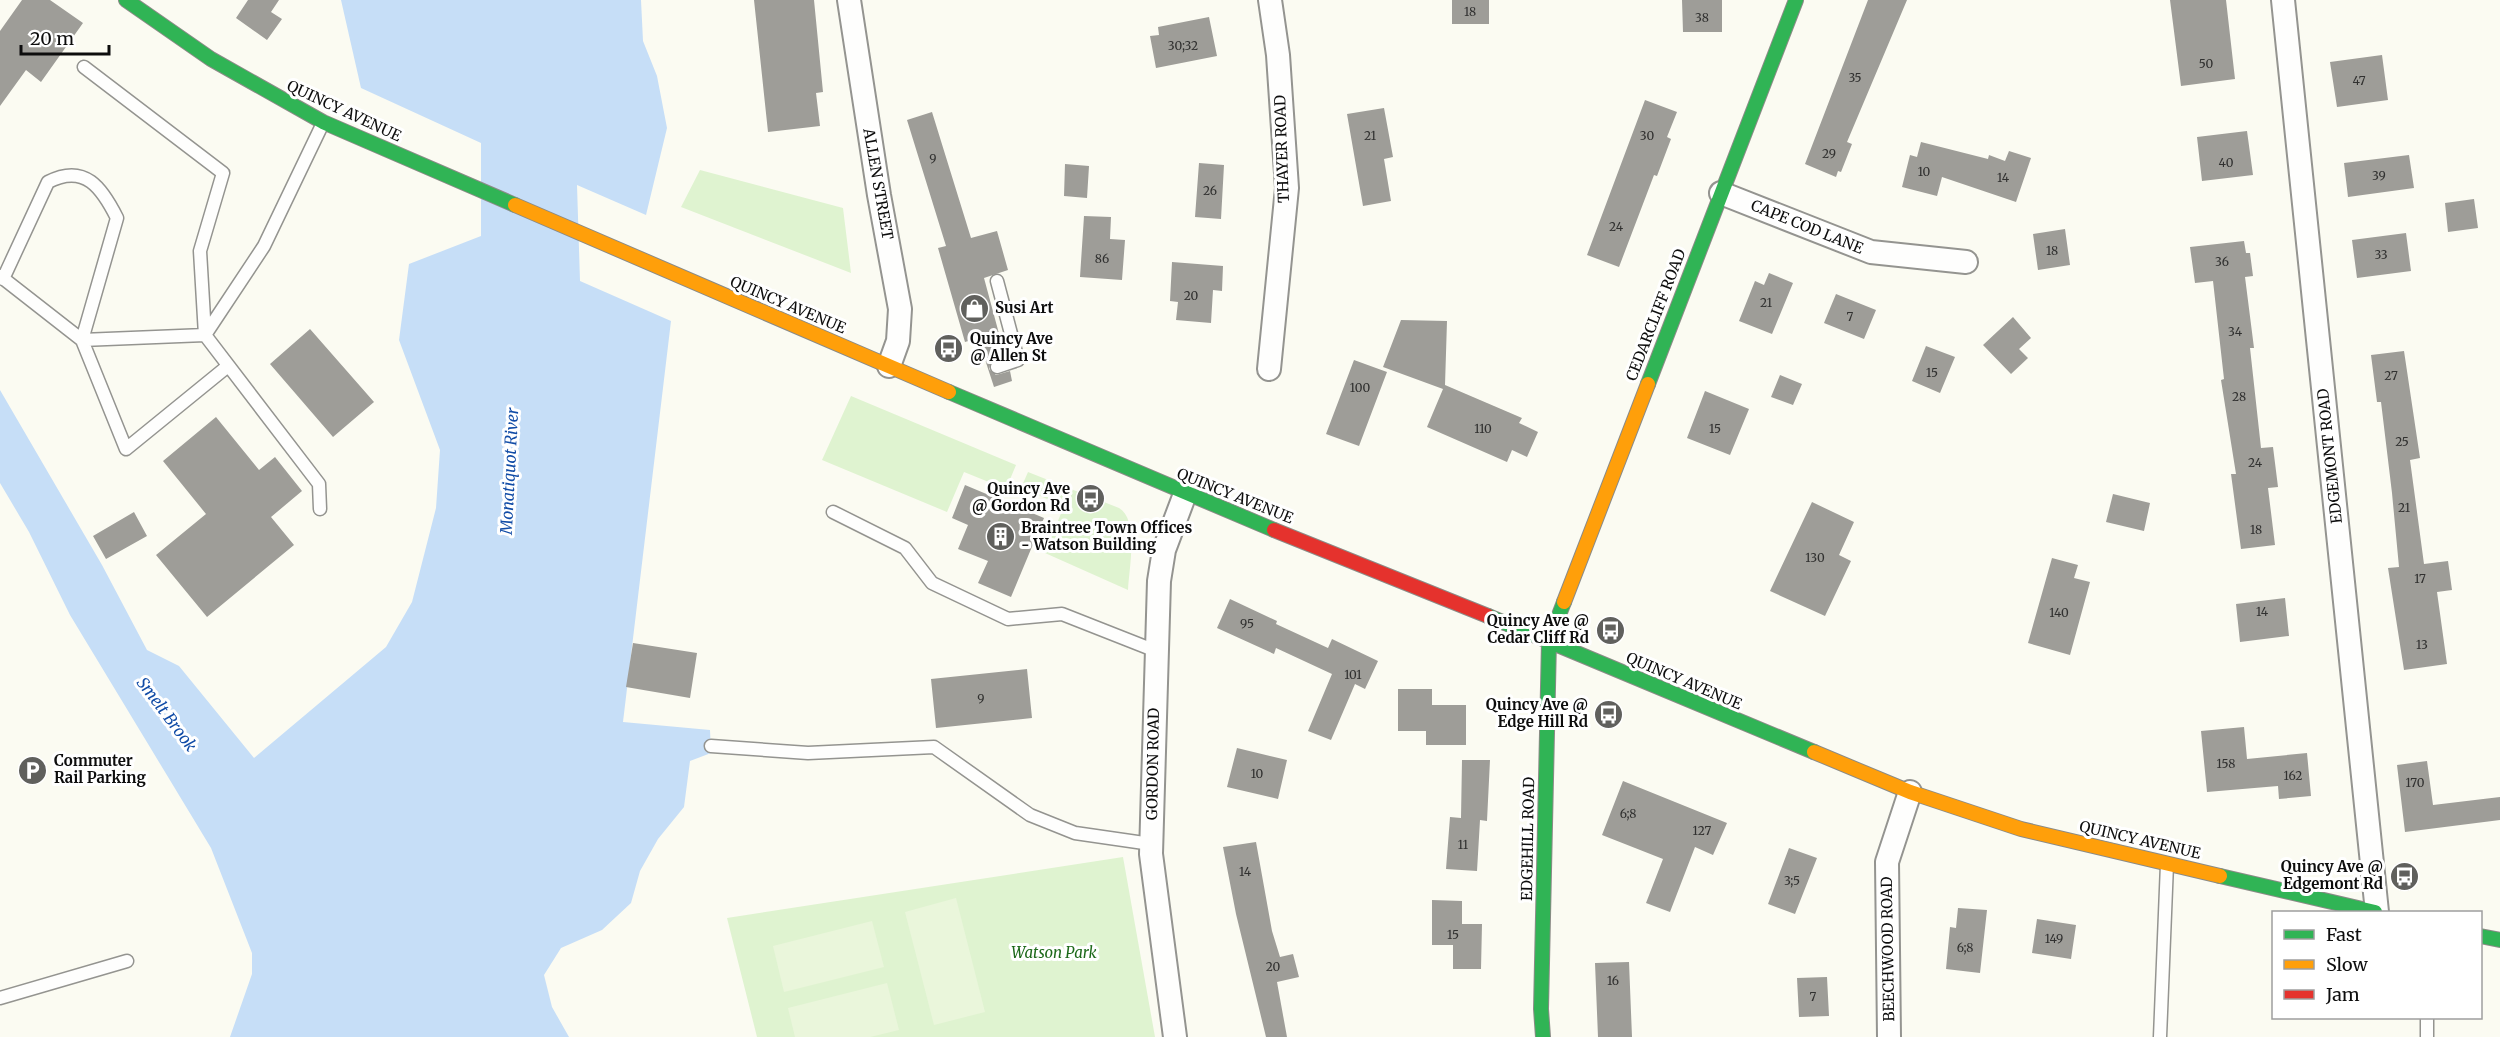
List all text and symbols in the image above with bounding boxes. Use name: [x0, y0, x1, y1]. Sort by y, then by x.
house number: 18: [1464, 4, 1476, 19]
house number: 38: [1695, 10, 1709, 25]
scale bar: [21, 18, 110, 56]
text: 20 m: [30, 27, 74, 50]
house number: 30;32: [1168, 38, 1198, 53]
house number: 50: [2199, 56, 2214, 71]
house number: 35: [1848, 70, 1862, 85]
house number: 47: [2352, 73, 2366, 88]
street label: QUINCY AVENUE: [284, 76, 405, 146]
street label: THAYER ROAD: [1270, 95, 1293, 203]
street label: ALLEN STREET: [859, 126, 898, 242]
house number: 21: [1364, 128, 1377, 143]
house number: 30: [1640, 128, 1654, 143]
house number: 29: [1822, 146, 1836, 161]
house number: 9: [929, 151, 937, 166]
house number: 40: [2219, 155, 2234, 170]
house number: 10: [1918, 164, 1931, 179]
house number: 39: [2372, 168, 2386, 183]
house number: 14: [1997, 170, 2010, 185]
house number: 26: [1203, 183, 1217, 198]
street label: CAPE COD LANE: [1748, 195, 1867, 258]
house number: 24: [1609, 219, 1624, 234]
house number: 18: [2046, 243, 2058, 258]
street label: CEDARCLIFF ROAD: [1622, 246, 1689, 384]
house number: 33: [2374, 247, 2388, 262]
house number: 86: [1095, 251, 1109, 266]
house number: 36: [2215, 254, 2229, 269]
street label: QUINCY AVENUE: [727, 272, 849, 338]
house number: 20: [1184, 288, 1199, 303]
shop icon: Susi Art: [958, 292, 990, 324]
house number: 21: [1760, 295, 1773, 310]
place label: Susi Art: [995, 298, 1054, 317]
house number: 7: [1847, 309, 1854, 324]
house number: 34: [2228, 324, 2243, 339]
place label: Quincy Ave @ Allen St: [970, 329, 1053, 365]
bus stop icon: Quincy Ave @ Allen St: [933, 332, 965, 364]
house number: 15: [1926, 365, 1938, 380]
house number: 27: [2384, 368, 2398, 383]
house number: 100: [1350, 380, 1370, 395]
street label: EDGEMONT ROAD: [2313, 388, 2346, 525]
house number: 28: [2232, 389, 2246, 404]
water label: Monatiquot River: [496, 407, 522, 536]
house number: 110: [1474, 421, 1492, 436]
house number: 15: [1709, 421, 1721, 436]
house number: 25: [2395, 434, 2409, 449]
house number: 24: [2248, 455, 2263, 470]
street label: QUINCY AVENUE: [1174, 464, 1297, 528]
place label: Quincy Ave @ Gordon Rd: [972, 479, 1070, 515]
bus stop icon: Quincy Ave @ Gordon Rd: [1075, 482, 1107, 514]
house number: 21: [2398, 500, 2411, 515]
place label: Braintree Town Offices - Watson Building: [1021, 518, 1192, 554]
building icon: Braintree Town Offices - Watson Building: [984, 521, 1016, 553]
house number: 18: [2250, 522, 2262, 537]
house number: 130: [1805, 550, 1825, 565]
house number: 17: [2414, 571, 2426, 586]
house number: 14: [2256, 604, 2269, 619]
house number: 140: [2049, 605, 2069, 620]
place label: Quincy Ave @ Cedar Cliff Rd: [1487, 611, 1589, 647]
bus stop icon: Quincy Ave @ Cedar Cliff Rd: [1594, 614, 1626, 646]
house number: 95: [1240, 616, 1254, 631]
house number: 13: [2416, 637, 2428, 652]
street label: QUINCY AVENUE: [1623, 648, 1745, 714]
house number: 101: [1344, 667, 1362, 682]
water label: Smelt Brook: [133, 673, 201, 755]
house number: 9: [977, 691, 985, 706]
place label: Quincy Ave @ Edge Hill Rd: [1486, 695, 1588, 731]
bus stop icon: Quincy Ave @ Edge Hill Rd: [1593, 698, 1625, 730]
street label: GORDON ROAD: [1142, 708, 1163, 820]
place label: Commuter Rail Parking: [54, 751, 146, 787]
parking icon: Commuter Rail Parking: [17, 754, 49, 786]
house number: 158: [2217, 756, 2235, 771]
house number: 10: [1251, 766, 1264, 781]
house number: 162: [2284, 768, 2302, 783]
house number: 170: [2406, 775, 2425, 790]
street label: EDGEHILL ROAD: [1517, 777, 1538, 901]
house number: 6;8: [1620, 806, 1636, 821]
street label: QUINCY AVENUE: [2078, 816, 2203, 863]
house number: 127: [1693, 823, 1712, 838]
house number: 11: [1458, 837, 1469, 852]
place label: Quincy Ave @ Edgemont Rd: [2281, 857, 2383, 893]
bus stop icon: Quincy Ave @ Edgemont Rd: [2388, 860, 2420, 892]
house number: 14: [1239, 864, 1252, 879]
house number: 3;5: [1784, 873, 1800, 888]
street label: BEECHWOOD ROAD: [1877, 876, 1898, 1022]
legend: [2272, 911, 2482, 1019]
text: Fast: [2326, 923, 2362, 946]
house number: 15: [1447, 927, 1459, 942]
house number: 149: [2045, 931, 2063, 946]
house number: 6;8: [1957, 940, 1973, 955]
park label: Watson Park: [1011, 943, 1098, 962]
text: Slow: [2326, 953, 2369, 976]
house number: 20: [1266, 959, 1281, 974]
house number: 16: [1607, 973, 1619, 988]
text: Jam: [2325, 983, 2360, 1006]
house number: 7: [1810, 989, 1817, 1004]

